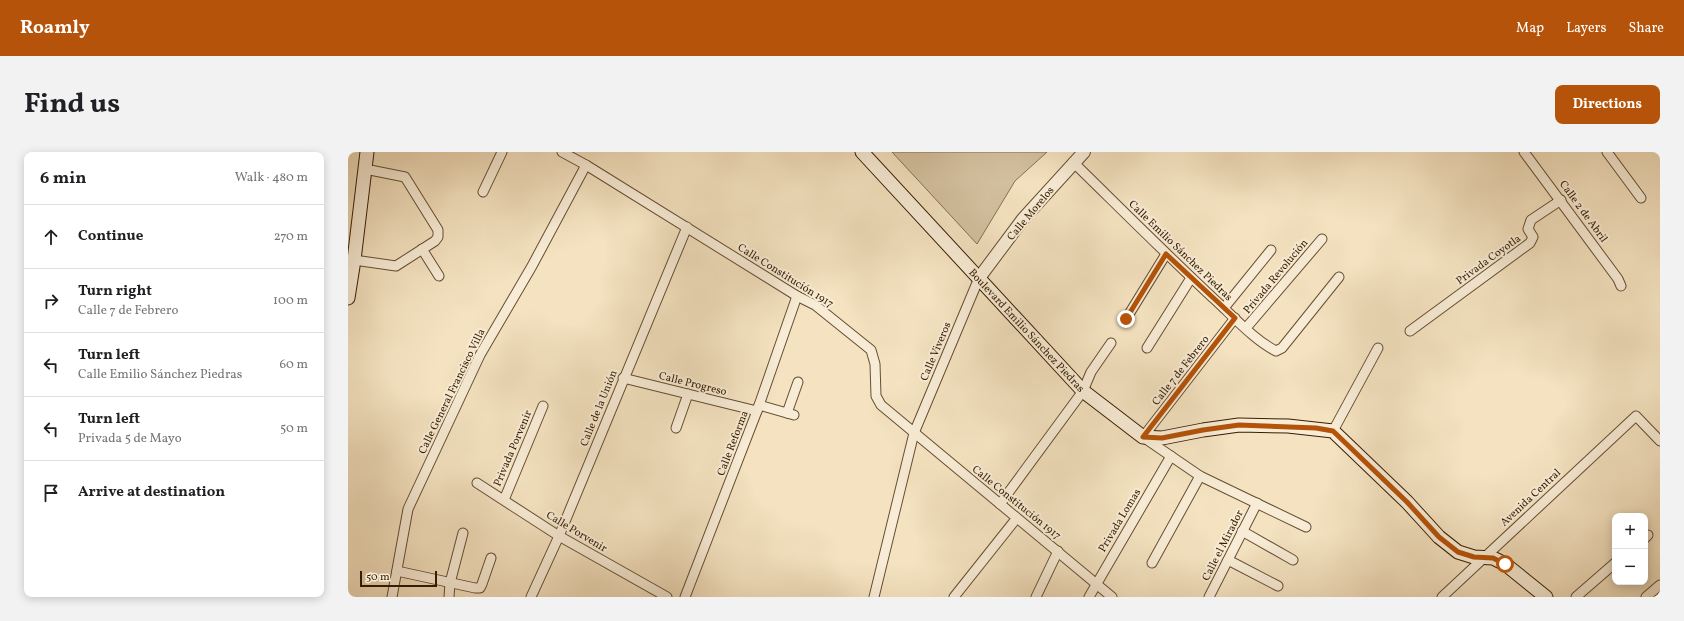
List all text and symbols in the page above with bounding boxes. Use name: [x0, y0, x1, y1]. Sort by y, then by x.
text: Roamly: [20, 15, 90, 41]
text: Map: [1516, 19, 1544, 38]
text: Layers: [1566, 19, 1606, 38]
text: Share: [1628, 19, 1664, 38]
text: Find us: [24, 85, 120, 124]
button: Directions: [1555, 85, 1660, 124]
text: 6 min: [40, 167, 86, 190]
text: Walk · 480 m: [235, 169, 308, 187]
street label: Calle 2 de Abril: [1555, 178, 1610, 246]
street label: Calle Morelos: [1004, 184, 1058, 244]
street label: Calle Emilio Sánchez Piedras: [1125, 197, 1235, 305]
icon: ahead: [40, 226, 62, 248]
text: Continue: [78, 226, 143, 247]
text: 270 m: [274, 228, 308, 246]
street label: Privada Coyotla: [1453, 231, 1525, 289]
street label: Privada Revolución: [1240, 236, 1312, 318]
street label: Calle Constitución 1917: [734, 241, 836, 312]
street label: Boulevard Emilio Sánchez Piedras: [964, 266, 1088, 396]
text: Turn right: [78, 281, 152, 302]
icon: right: [40, 290, 62, 312]
text: 100 m: [273, 292, 308, 310]
text: Calle 7 de Febrero: [78, 302, 178, 320]
route end: [1117, 310, 1135, 328]
street label: Calle Viveros: [917, 320, 956, 383]
street label: Calle General Francisco Villa: [415, 326, 489, 457]
street label: Calle 7 de Febrero: [1149, 333, 1213, 409]
text: Turn left: [78, 345, 140, 366]
icon: left: [40, 354, 62, 376]
text: 60 m: [280, 356, 308, 374]
text: Calle Emilio Sánchez Piedras: [78, 366, 242, 384]
street label: Calle de la Unión: [577, 368, 622, 449]
street label: Calle Progreso: [657, 369, 728, 400]
street label: Privada Porvenir: [491, 408, 536, 489]
street label: Calle Reforma: [714, 408, 753, 478]
text: Turn left: [78, 409, 140, 430]
icon: left: [40, 418, 62, 440]
text: 50 m: [280, 420, 308, 438]
text: Privada 5 de Mayo: [78, 430, 182, 448]
street label: Calle Constitución 1917: [968, 463, 1064, 544]
street label: Avenida Central: [1497, 466, 1565, 530]
icon: arrive: [40, 482, 62, 504]
text: Arrive at destination: [78, 482, 225, 503]
street label: Privada Lomas: [1095, 486, 1145, 555]
street label: Calle el Mirador: [1199, 507, 1248, 584]
street label: Calle Porvenir: [543, 508, 610, 557]
map controls: [1612, 513, 1648, 585]
button: +: [1612, 513, 1648, 549]
button: −: [1612, 549, 1648, 585]
route start: [1496, 555, 1514, 573]
scale bar: [360, 569, 437, 588]
text: 50 m: [366, 570, 390, 585]

